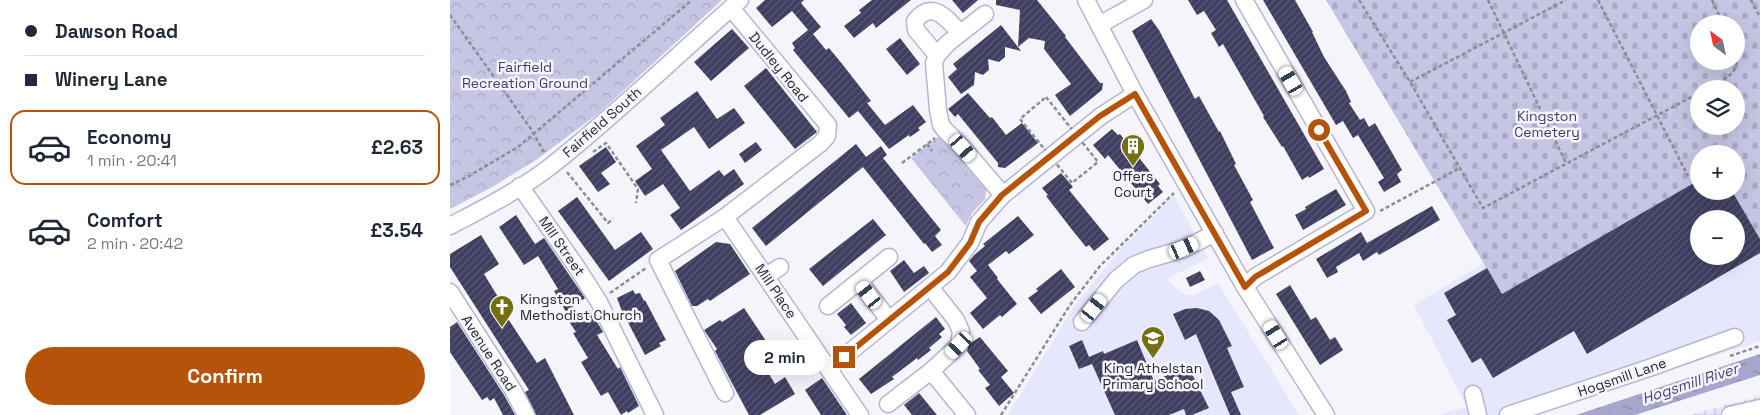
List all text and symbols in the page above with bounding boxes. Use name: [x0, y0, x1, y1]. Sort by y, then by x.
north arrow: [1690, 15, 1745, 70]
map controls: [1690, 15, 1745, 265]
text: Dawson Road: [55, 19, 178, 44]
street label: Dudley Road: [745, 28, 813, 106]
park label: Fairfield Recreation Ground: [462, 58, 588, 92]
car: [1277, 64, 1304, 98]
text: Winery Lane: [55, 67, 168, 92]
button: layers: [1690, 80, 1745, 135]
street label: Fairfield South: [559, 83, 645, 161]
park label: Kingston Cemetery: [1514, 107, 1580, 141]
route start: [1308, 119, 1330, 141]
icon: car: [27, 125, 72, 170]
text: Economy: [87, 125, 171, 150]
car: [947, 132, 978, 164]
building icon: Offers Court: [1120, 133, 1146, 167]
text: £2.63: [371, 135, 423, 160]
button: +: [1690, 145, 1745, 200]
text: 1 min · 20:41: [87, 150, 177, 171]
place label: Offers Court: [1113, 167, 1153, 201]
icon: car: [27, 208, 72, 253]
text: Comfort: [87, 208, 163, 233]
button: −: [1690, 210, 1745, 265]
street label: Mill Street: [535, 213, 589, 279]
text: £3.54: [370, 218, 423, 243]
text: 2 min · 20:42: [87, 233, 183, 254]
car: [1167, 235, 1200, 261]
street label: Mill Place: [751, 260, 801, 322]
car: [853, 279, 884, 311]
place label: Kingston Methodist Church: [520, 290, 642, 324]
car: [1078, 292, 1109, 324]
church icon: Kingston Methodist Church: [489, 294, 515, 328]
street label: Avenue Road: [458, 311, 520, 395]
car: [1261, 318, 1290, 352]
school or university icon: King Athelstan Primary School: [1140, 325, 1166, 359]
car: [943, 329, 974, 361]
callout: 2 min: [744, 340, 826, 374]
route end: [833, 346, 855, 368]
button: Confirm: [25, 347, 425, 405]
text: 2 min: [764, 347, 806, 368]
street label: Hogsmill Lane: [1575, 353, 1669, 401]
water label: Hogsmill River: [1640, 358, 1742, 407]
place label: King Athelstan Primary School: [1103, 359, 1203, 393]

